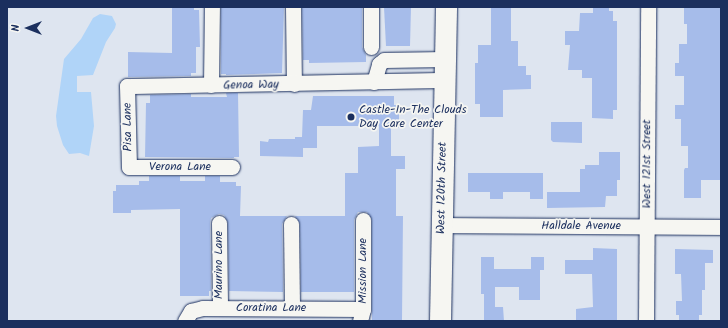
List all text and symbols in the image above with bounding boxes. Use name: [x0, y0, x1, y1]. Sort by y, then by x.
north arrow: [8, 8, 48, 48]
text: N: [7, 25, 25, 31]
street label: Genoa Way: [223, 77, 279, 93]
street label: Pisa Lane: [120, 102, 136, 152]
place label: Castle-In-The Clouds Day Care Center: [359, 103, 467, 131]
marker: Castle-In-The Clouds Day Care Center: [346, 112, 356, 122]
street label: West 121st Street: [640, 120, 654, 208]
street label: West 120th Street: [434, 142, 450, 234]
street label: Verona Lane: [149, 160, 211, 174]
street label: Halldale Avenue: [541, 219, 621, 233]
street label: Maurino Lane: [212, 231, 226, 299]
street label: Mission Lane: [356, 238, 370, 304]
street label: Coratina Lane: [236, 301, 306, 315]

